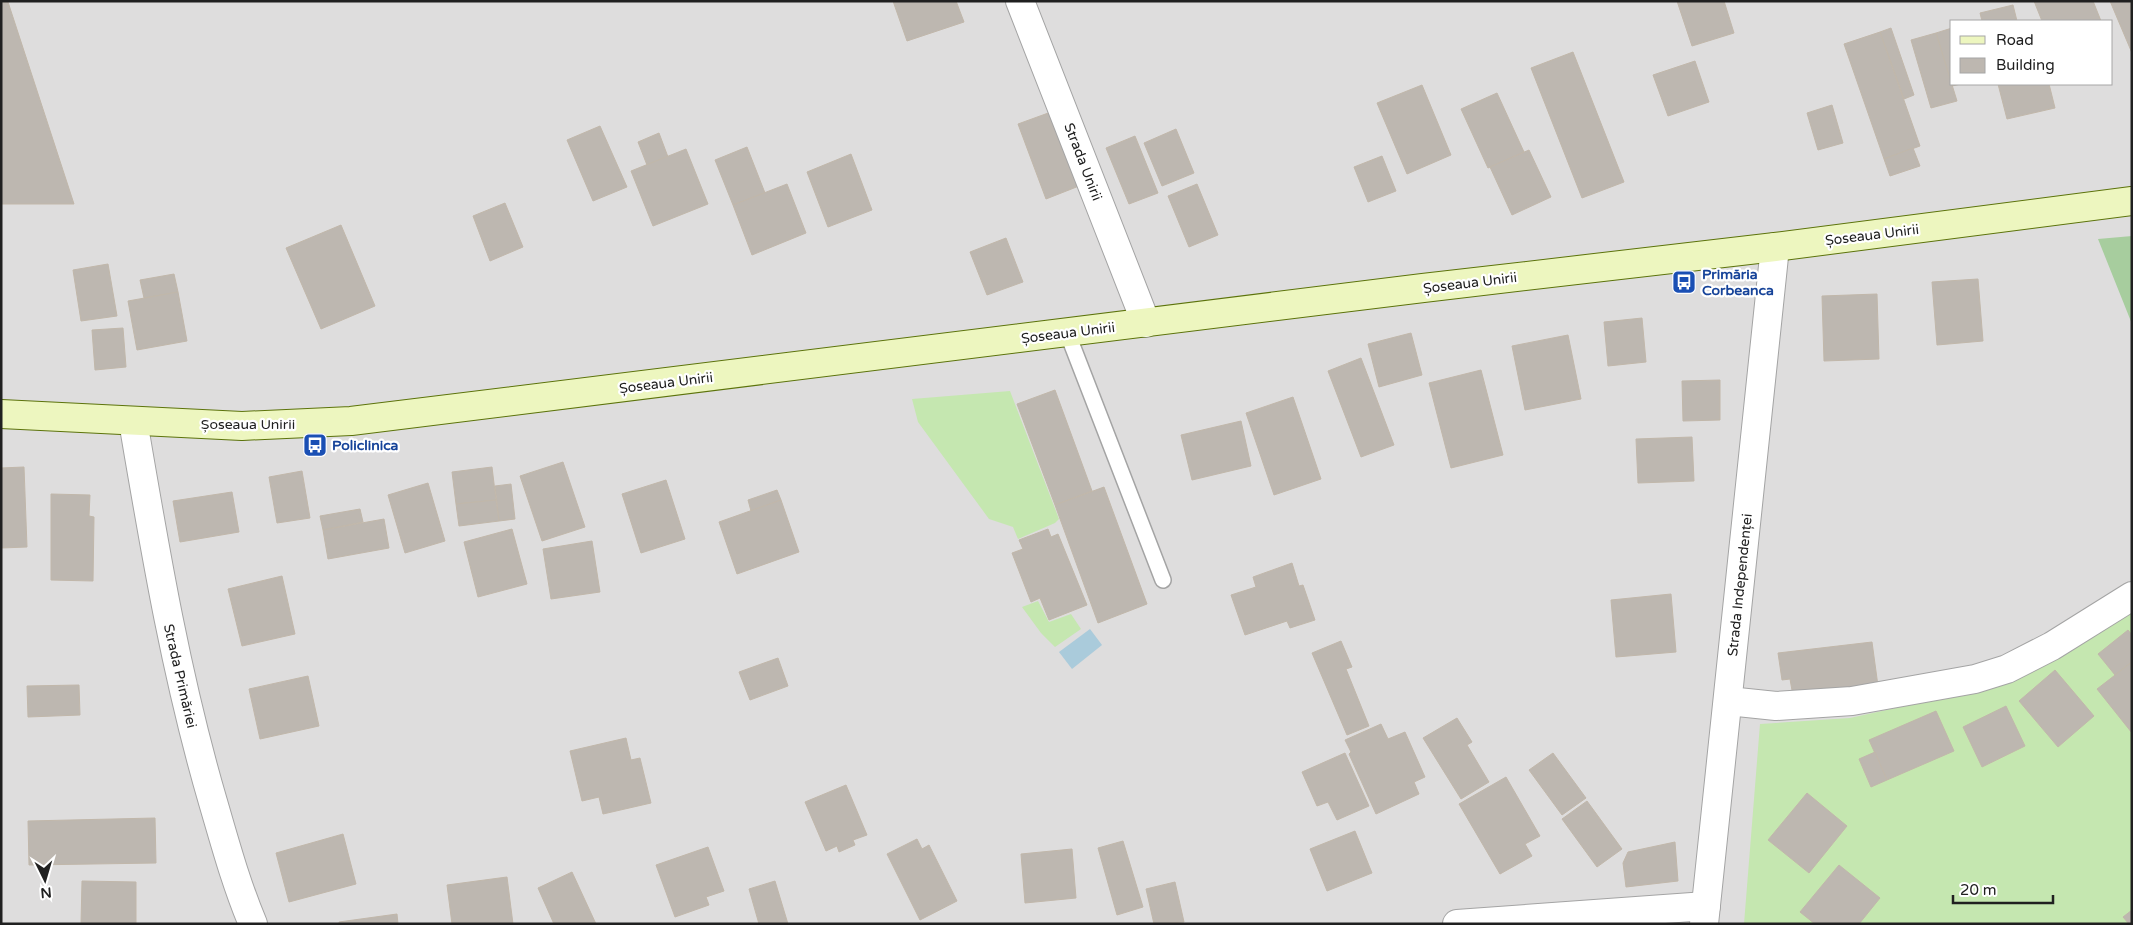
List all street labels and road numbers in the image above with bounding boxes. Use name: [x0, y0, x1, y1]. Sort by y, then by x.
street label: Strada Unirii: [1060, 121, 1106, 203]
street label: Șoseaua Unirii: [1824, 221, 1920, 249]
street label: Șoseaua Unirii: [1422, 269, 1518, 297]
street label: Șoseaua Unirii: [1020, 319, 1116, 347]
street label: Șoseaua Unirii: [618, 369, 714, 397]
street label: Șoseaua Unirii: [201, 416, 295, 433]
street label: Strada Independenței: [1724, 513, 1756, 657]
street label: Strada Primăriei: [160, 622, 200, 730]

